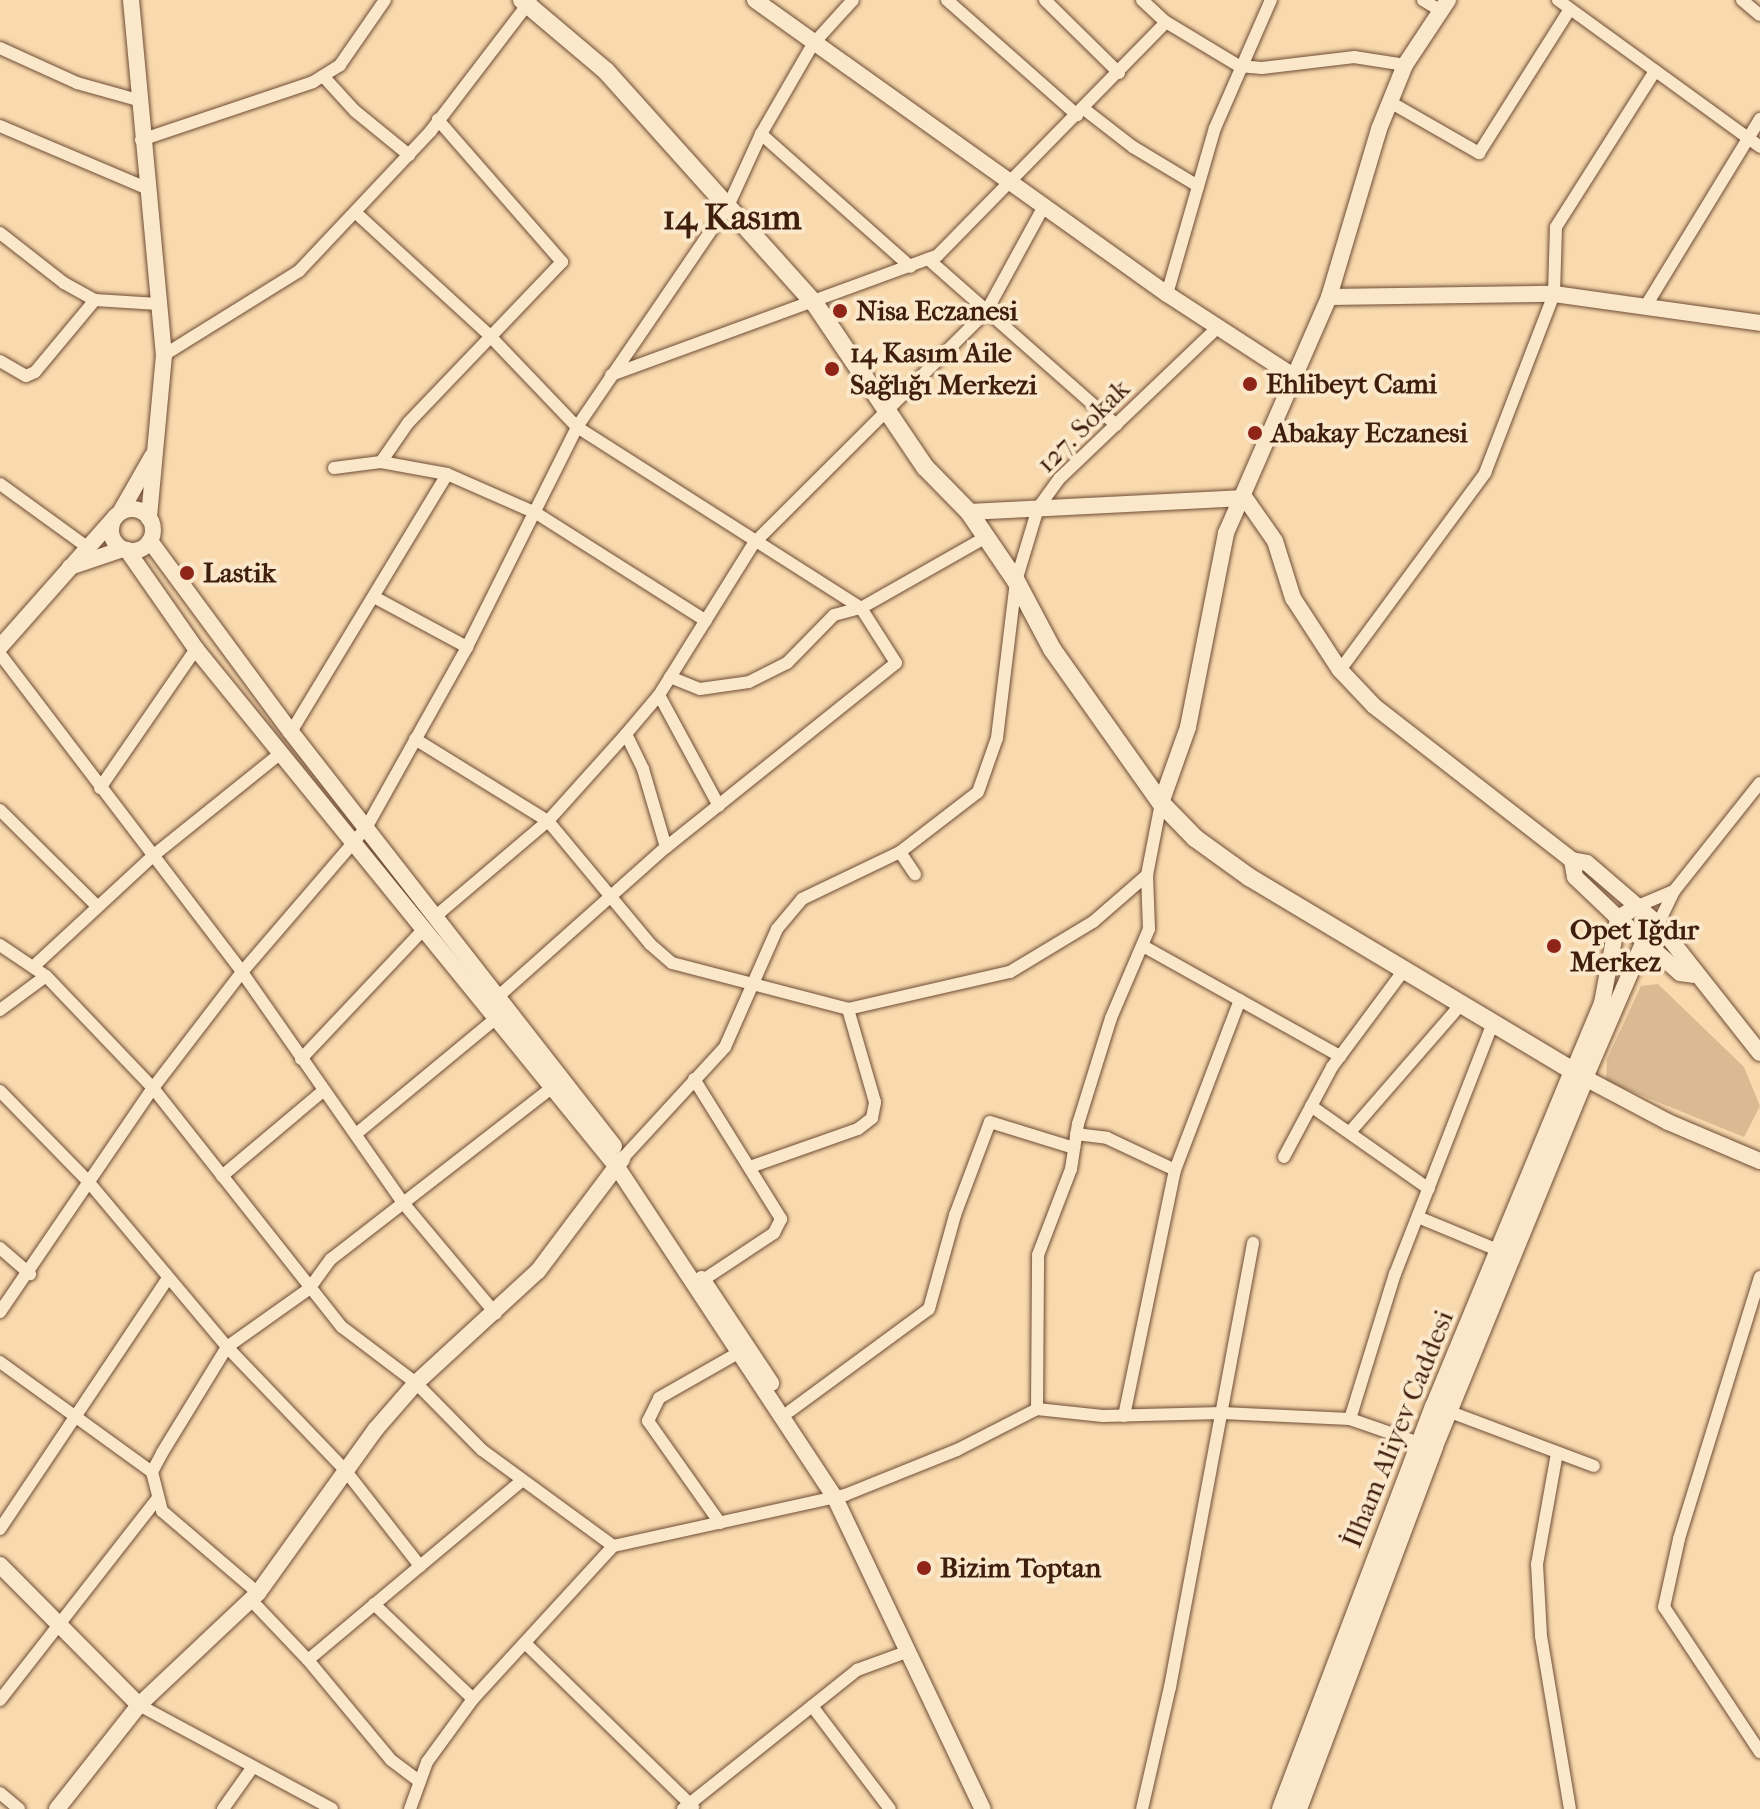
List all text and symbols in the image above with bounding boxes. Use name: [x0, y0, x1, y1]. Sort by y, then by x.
district label: 14 Kasım: [663, 196, 801, 240]
place label: Nisa Eczanesi: [856, 294, 1018, 328]
marker: Nisa Eczanesi: [831, 302, 849, 320]
place label: 14 Kasım Aile Sağlığı Merkezi: [850, 336, 1037, 402]
marker: 14 Kasım Aile Sağlığı Merkezi: [821, 358, 843, 380]
place label: Ehlibeyt Cami: [1266, 367, 1437, 401]
street label: 127. Sokak: [1029, 372, 1137, 480]
marker: Ehlibeyt Cami: [1241, 375, 1259, 393]
place label: Abakay Eczanesi: [1271, 416, 1468, 450]
marker: Abakay Eczanesi: [1246, 424, 1264, 442]
place label: Lastik: [203, 556, 276, 590]
marker: Lastik: [178, 564, 196, 582]
place label: Opet Iğdır Merkez: [1570, 913, 1699, 979]
marker: Opet Iğdır Merkez: [1545, 937, 1563, 955]
street label: İlham Aliyev Caddesi: [1335, 1305, 1461, 1553]
place label: Bizim Toptan: [940, 1551, 1101, 1585]
marker: Bizim Toptan: [915, 1559, 933, 1577]

